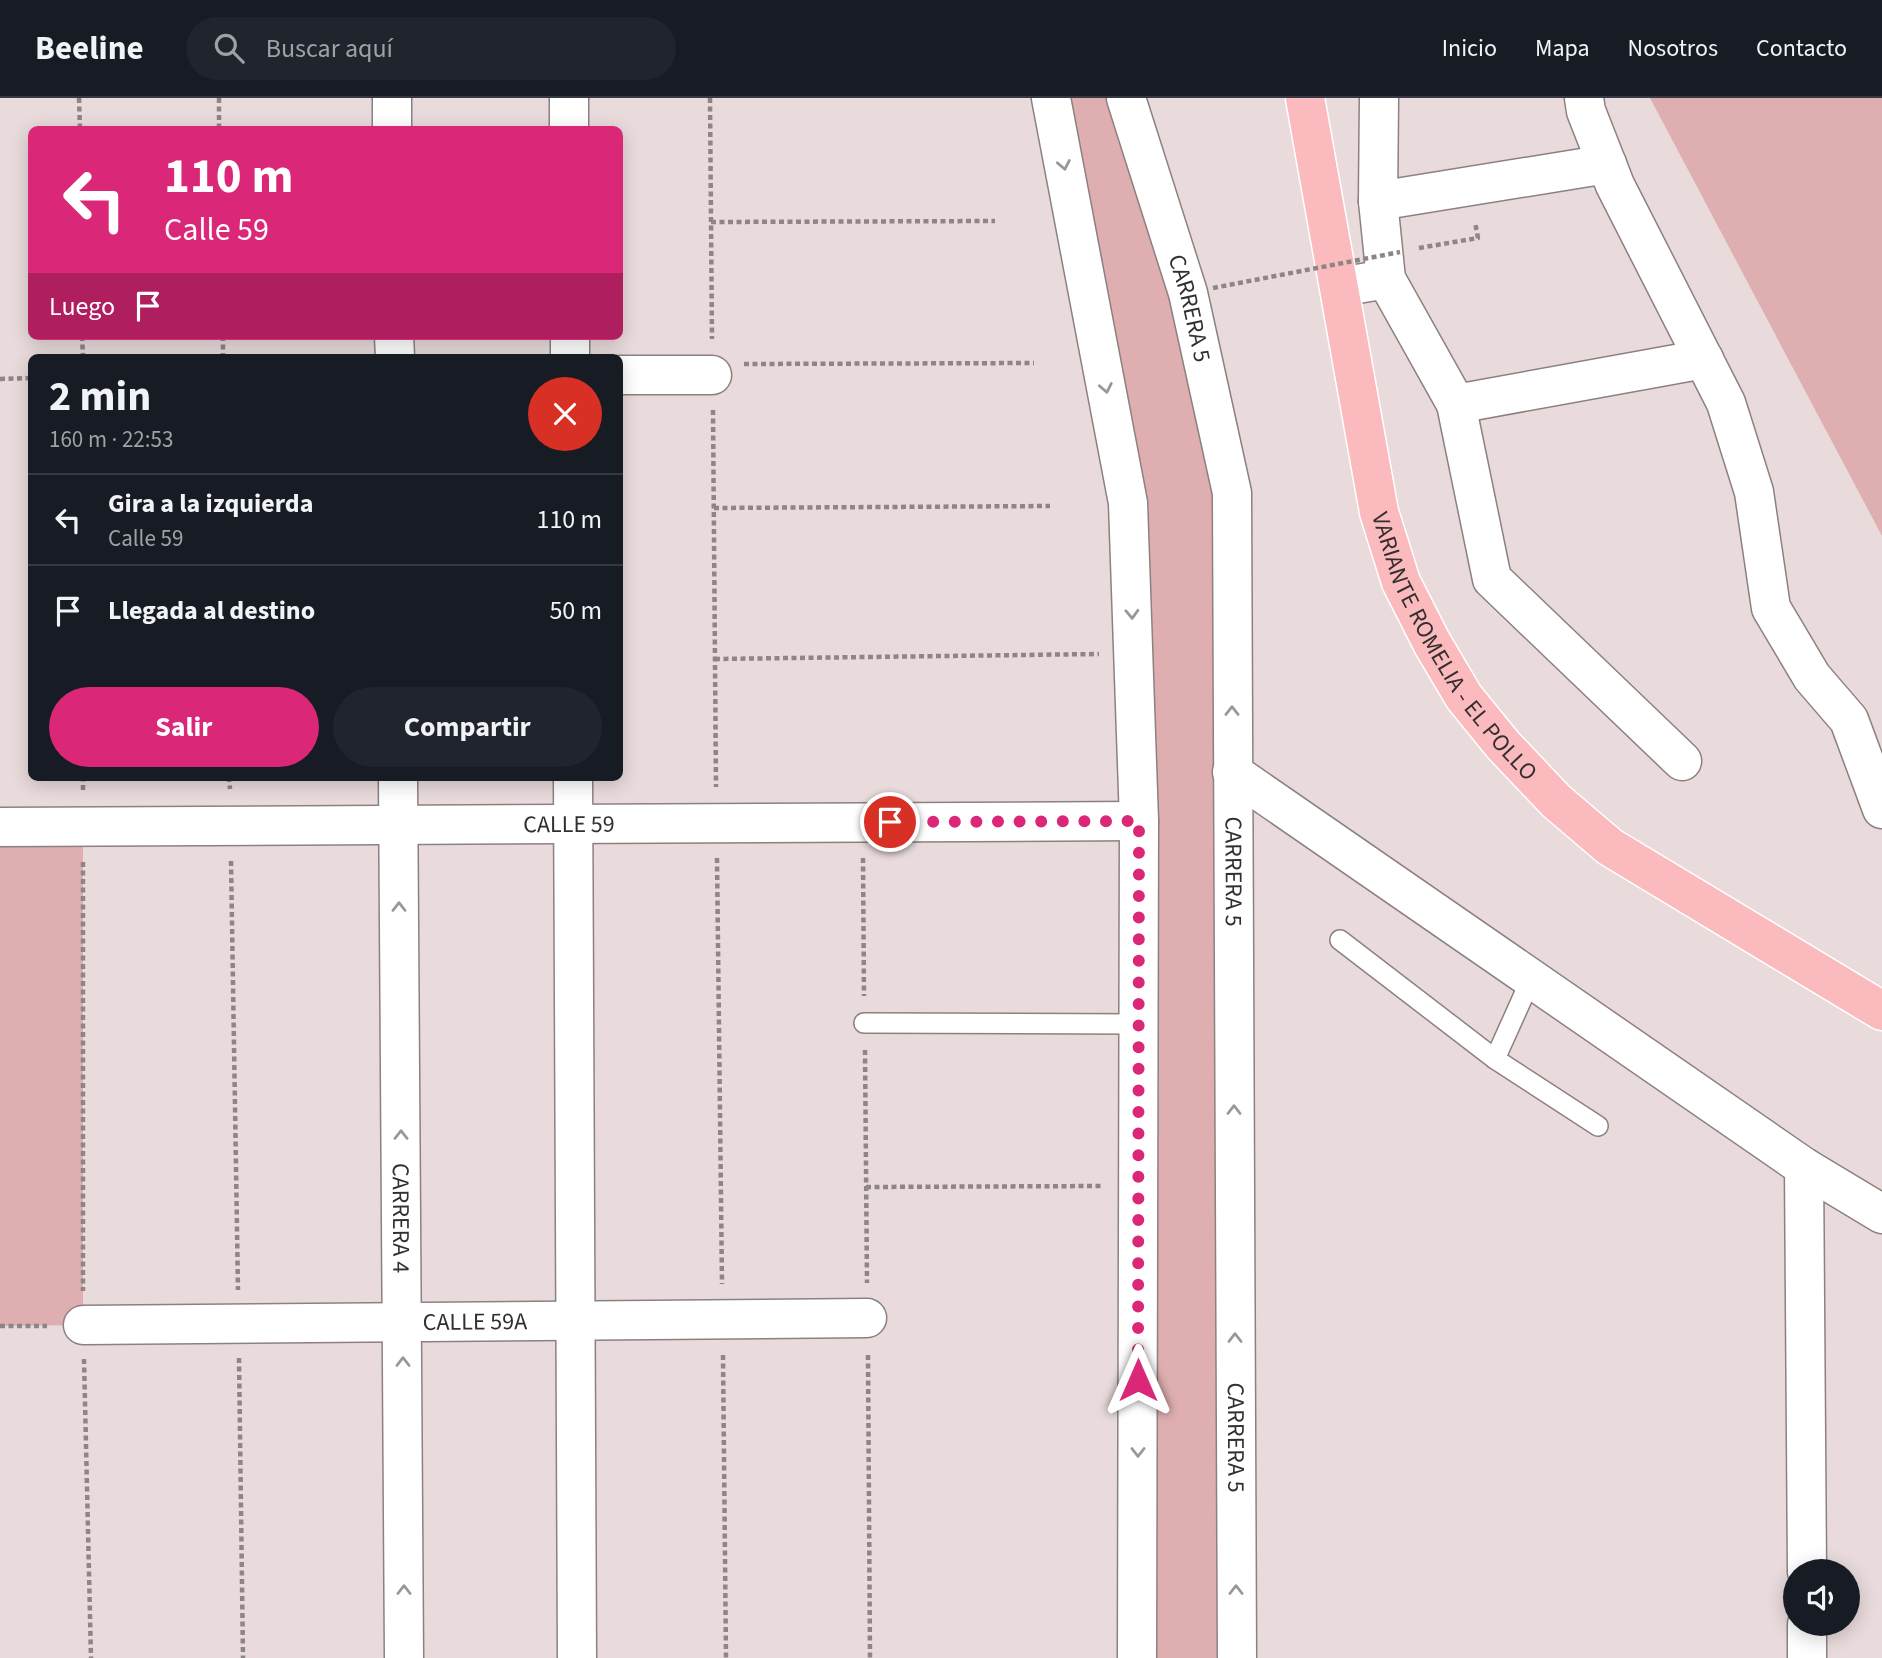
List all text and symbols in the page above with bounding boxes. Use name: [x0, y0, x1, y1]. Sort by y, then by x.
search box: [186, 17, 676, 80]
text: Beeline: [35, 25, 144, 72]
icon: search: [210, 29, 248, 67]
text: Buscar aquí: [266, 30, 393, 67]
text: Inicio: [1442, 31, 1497, 66]
text: Mapa: [1535, 31, 1590, 66]
text: Nosotros: [1628, 31, 1718, 66]
text: Contacto: [1756, 31, 1847, 66]
text: 110 m: [164, 142, 293, 212]
icon: left: [49, 154, 140, 245]
one-way arrow: [1055, 159, 1070, 171]
text: Calle 59: [164, 207, 269, 253]
street label: CARRERA 5: [1159, 250, 1220, 366]
icon: arrive: [129, 287, 167, 325]
text: Luego: [49, 288, 115, 325]
text: 2 min: [49, 367, 151, 427]
button: close: [528, 377, 602, 451]
one-way arrow: [1098, 382, 1113, 394]
text: 160 m · 22:53: [49, 423, 173, 456]
text: Gira a la izquierda: [108, 485, 313, 522]
icon: left: [49, 501, 87, 539]
text: 110 m: [536, 501, 602, 538]
street label: VARIANTE ROMELIA - EL POLLO: [1362, 508, 1545, 789]
text: Calle 59: [108, 522, 183, 555]
icon: arrive: [49, 592, 87, 630]
text: Llegada al destino: [108, 592, 315, 629]
text: 50 m: [549, 592, 602, 629]
one-way arrow: [1125, 609, 1140, 620]
button: Salir: [49, 687, 319, 767]
button: Compartir: [333, 687, 602, 767]
one-way arrow: [1224, 706, 1240, 716]
pin: [860, 792, 920, 852]
icon: arrive: [871, 803, 909, 841]
street label: CALLE 59: [523, 807, 615, 842]
street label: CARRERA 5: [1215, 816, 1251, 927]
one-way arrow: [391, 902, 407, 912]
one-way arrow: [1226, 1105, 1242, 1115]
one-way arrow: [393, 1129, 409, 1140]
street label: CARRERA 4: [383, 1163, 418, 1273]
street label: CALLE 59A: [423, 1304, 527, 1340]
one-way arrow: [1227, 1332, 1243, 1343]
position arrow: [1101, 1343, 1175, 1417]
one-way arrow: [395, 1357, 411, 1367]
street label: CARRERA 5: [1218, 1382, 1253, 1493]
one-way arrow: [1130, 1448, 1146, 1458]
map controls: [1783, 1559, 1860, 1636]
button: sound: [1783, 1559, 1860, 1636]
one-way arrow: [396, 1584, 412, 1595]
one-way arrow: [1229, 1584, 1244, 1595]

